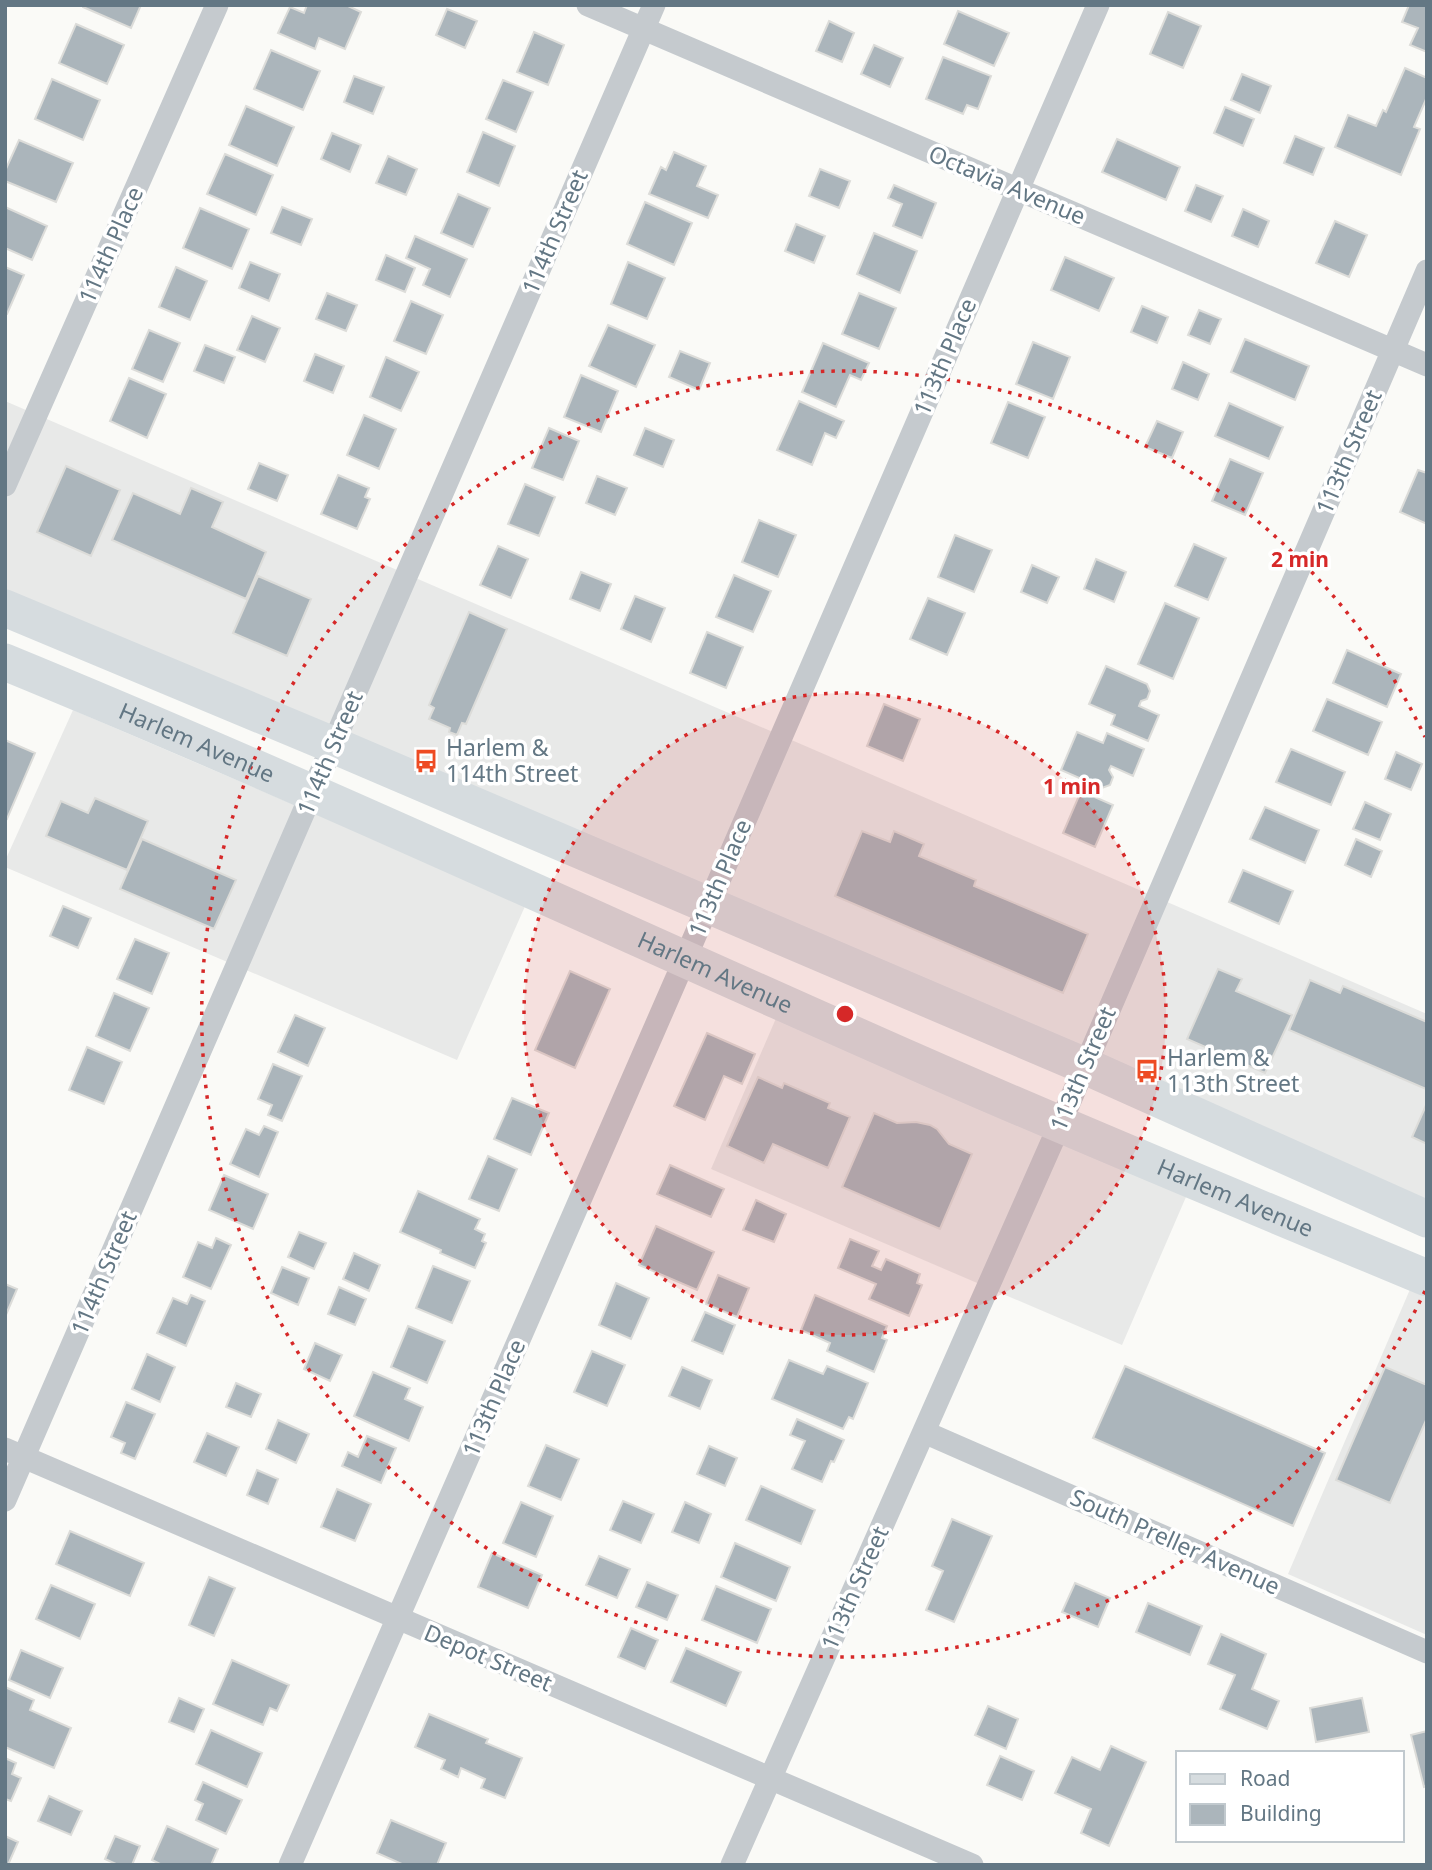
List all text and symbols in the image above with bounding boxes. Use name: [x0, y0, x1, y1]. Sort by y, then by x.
street label: Octavia Avenue: [924, 137, 1091, 232]
street label: 114th Street: [514, 165, 595, 299]
street label: 114th Place: [70, 181, 150, 308]
street label: 113th Place: [905, 293, 983, 420]
street label: 113th Street: [1308, 385, 1389, 519]
text: 2 min: [1271, 545, 1329, 573]
street label: 114th Street: [289, 686, 370, 820]
street label: Harlem Avenue: [114, 694, 280, 790]
place label: Harlem & 114th Street: [446, 731, 578, 789]
bus stop icon: Harlem & 114th Street: [412, 747, 440, 775]
text: 1 min: [1043, 772, 1101, 800]
street label: 113th Place: [680, 814, 758, 941]
street label: Harlem Avenue: [633, 923, 798, 1020]
centre of rings: [833, 1002, 857, 1026]
street label: 113th Street: [1042, 1002, 1123, 1136]
place label: Harlem & 113th Street: [1167, 1041, 1299, 1099]
bus stop icon: Harlem & 113th Street: [1133, 1057, 1161, 1085]
street label: Harlem Avenue: [1152, 1150, 1319, 1244]
street label: 114th Street: [63, 1206, 144, 1340]
street label: 113th Place: [454, 1334, 532, 1461]
street label: South Preller Avenue: [1066, 1480, 1285, 1602]
street label: 113th Street: [813, 1521, 896, 1654]
street label: Depot Street: [419, 1616, 557, 1698]
legend: [1176, 1751, 1404, 1842]
text: Road: [1240, 1764, 1290, 1792]
text: Building: [1240, 1799, 1322, 1827]

